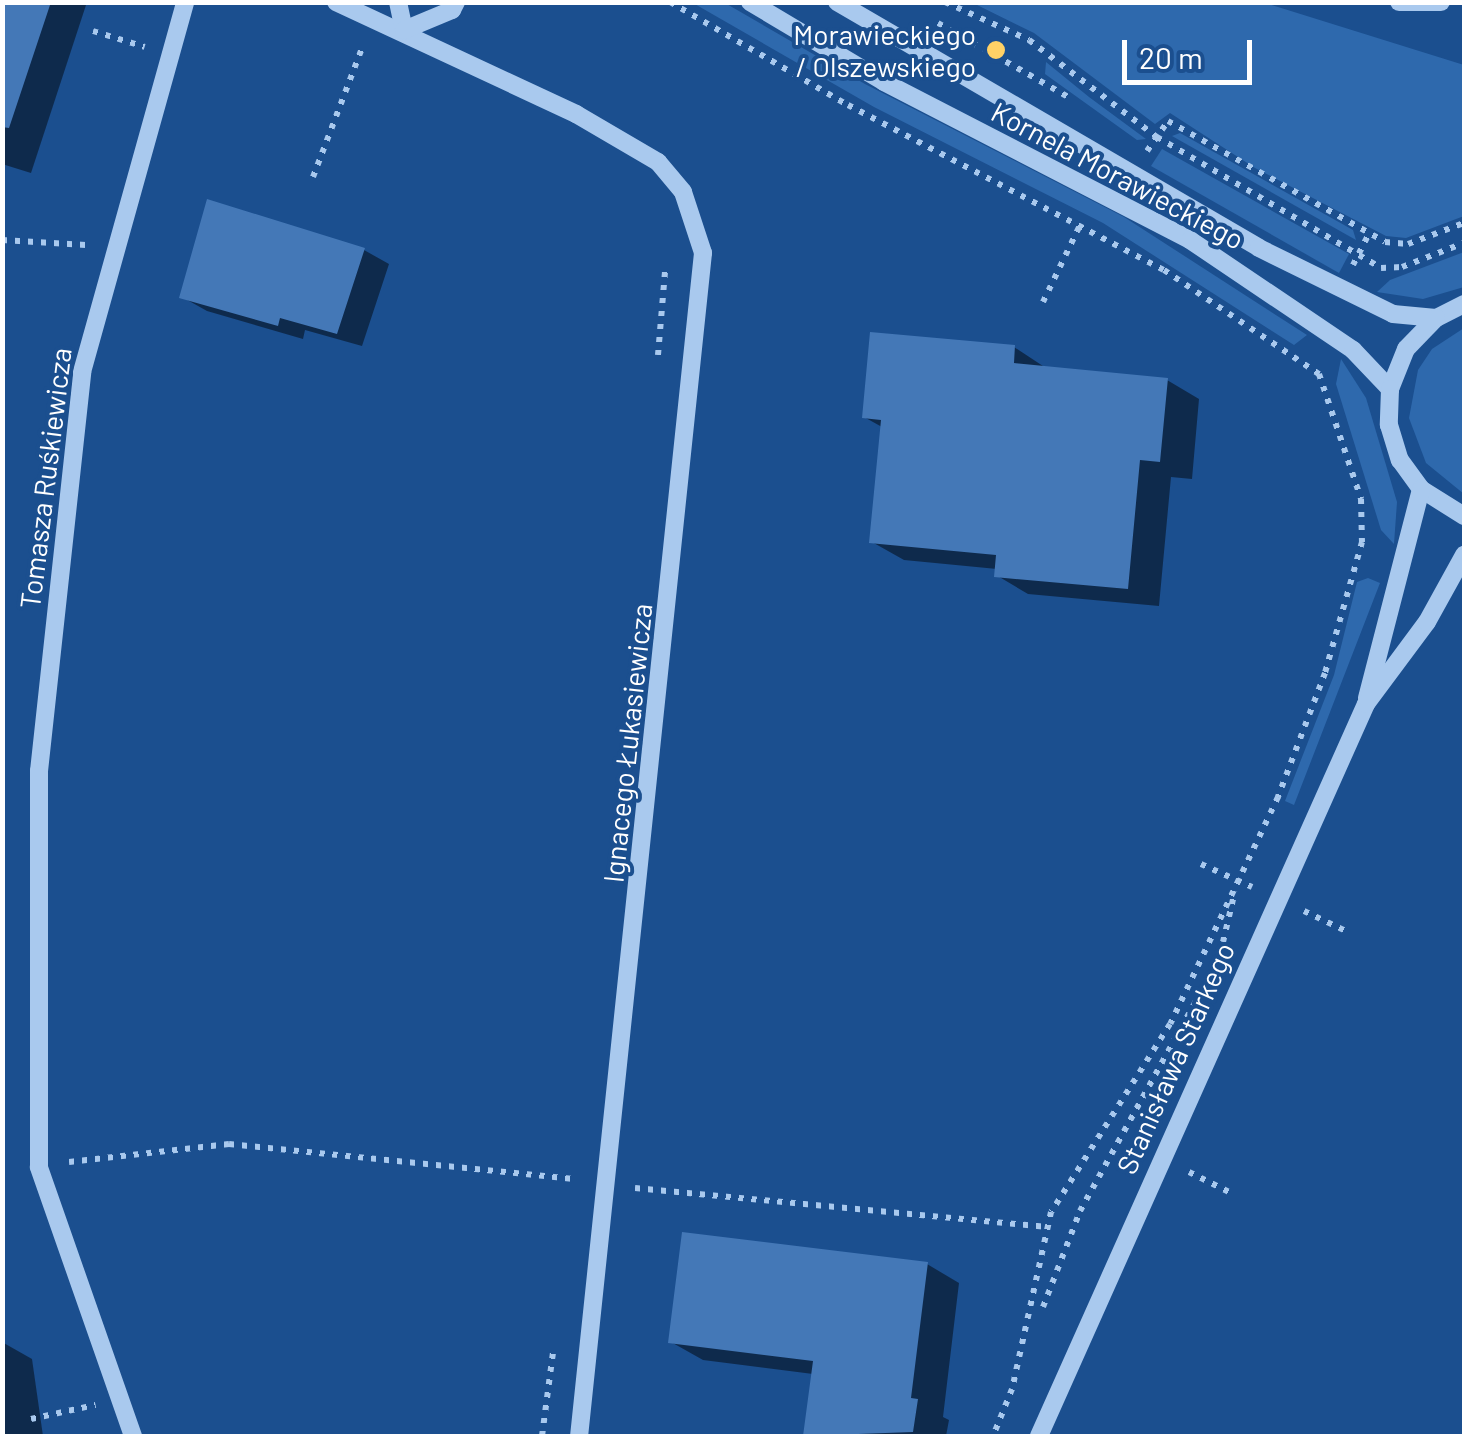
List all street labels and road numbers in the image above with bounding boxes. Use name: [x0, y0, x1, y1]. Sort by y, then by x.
street label: Kornela Morawieckiego: [986, 94, 1250, 256]
street label: Tomasza Ruśkiewicza: [12, 346, 78, 610]
street label: Ignacego Łukasiewicza: [596, 602, 658, 884]
street label: Stanisława Starkego: [1109, 937, 1241, 1179]

